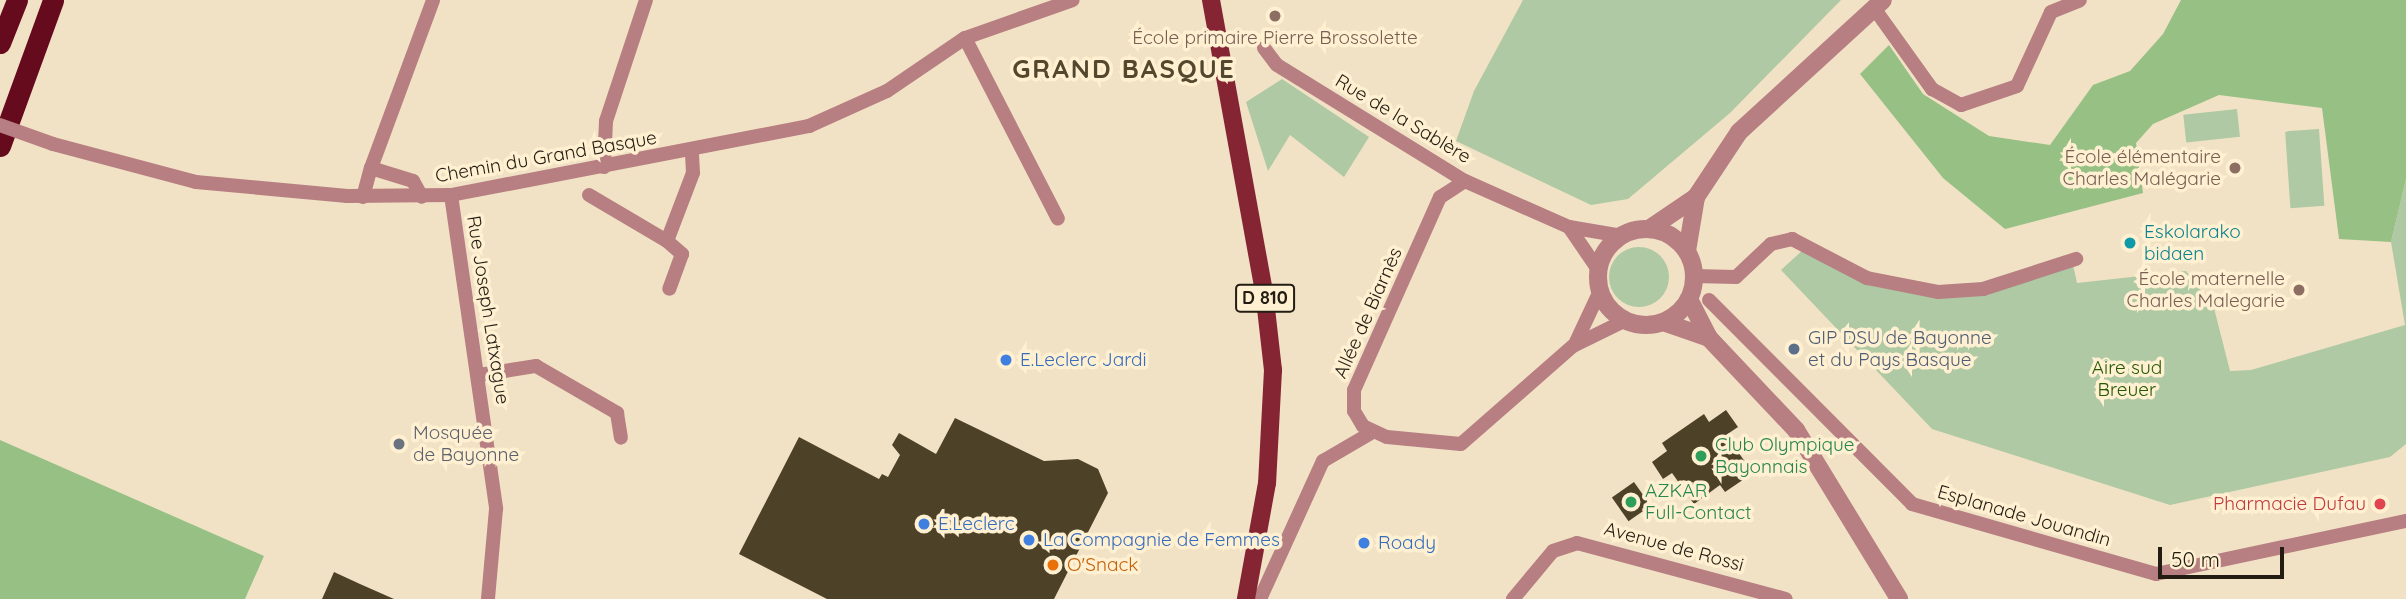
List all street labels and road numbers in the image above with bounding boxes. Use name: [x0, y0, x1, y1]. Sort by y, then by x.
street label: Rue de la Sablère: [1331, 70, 1475, 168]
street label: Chemin du Grand Basque: [433, 126, 659, 188]
street label: Rue Joseph Latxague: [462, 214, 514, 406]
street label: Allée de Biarnès: [1329, 244, 1407, 382]
road number: D 810: [1234, 284, 1296, 312]
street label: Esplanade Jouandin: [1935, 480, 2113, 552]
street label: Avenue de Rossi: [1602, 517, 1746, 577]

